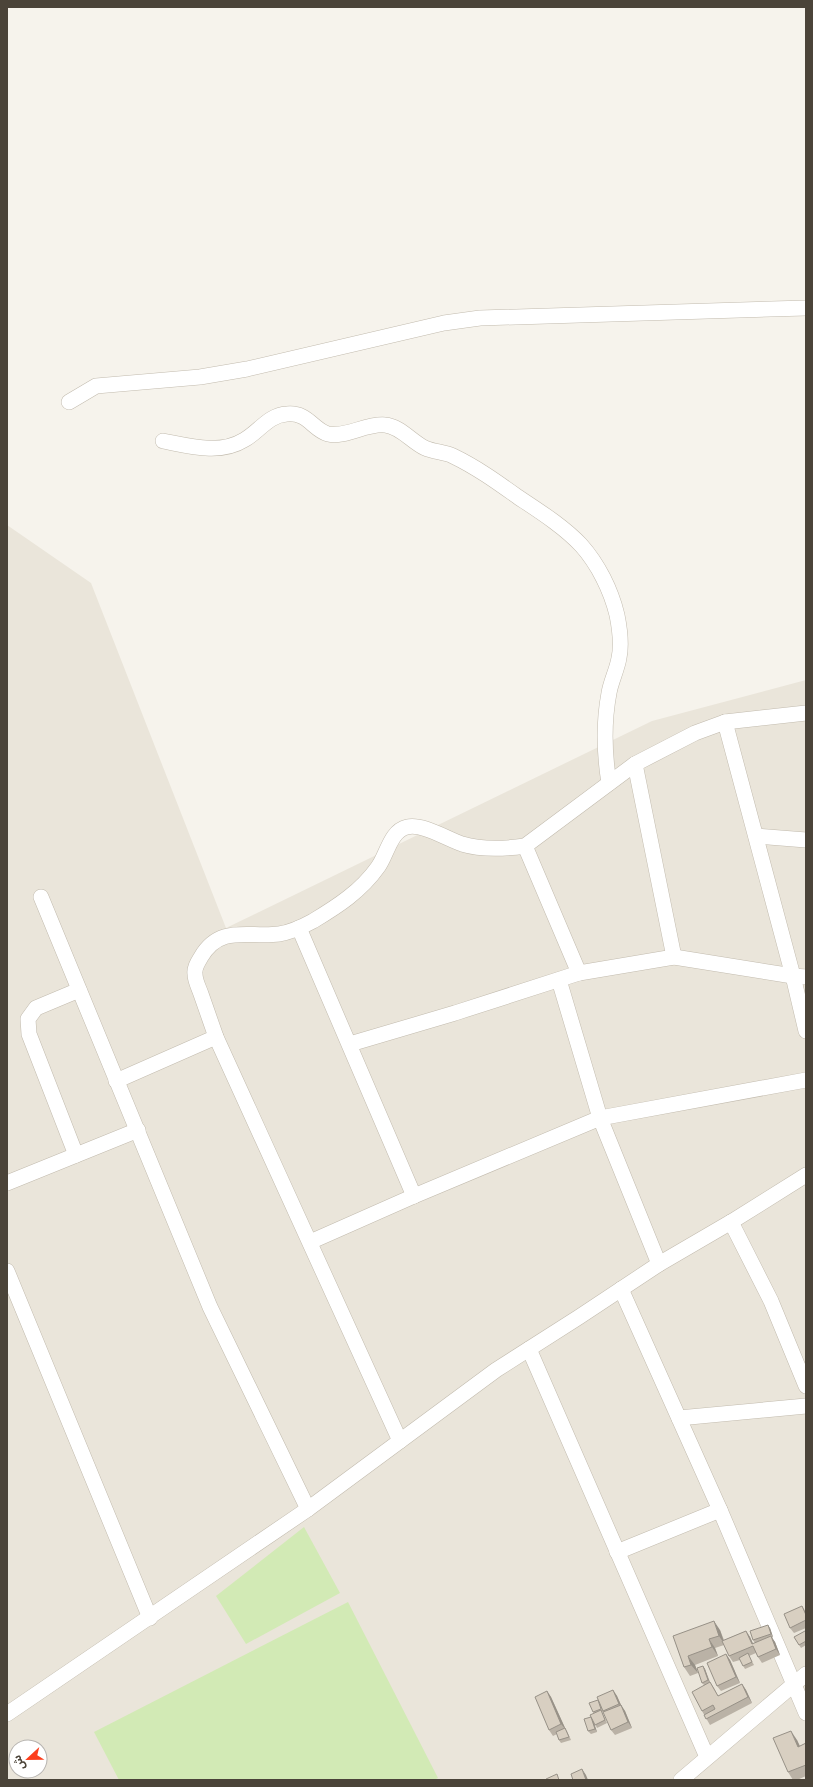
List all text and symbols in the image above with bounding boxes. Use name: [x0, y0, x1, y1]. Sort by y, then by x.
north arrow: [8, 1739, 48, 1779]
text: ش: [10, 1753, 28, 1772]

